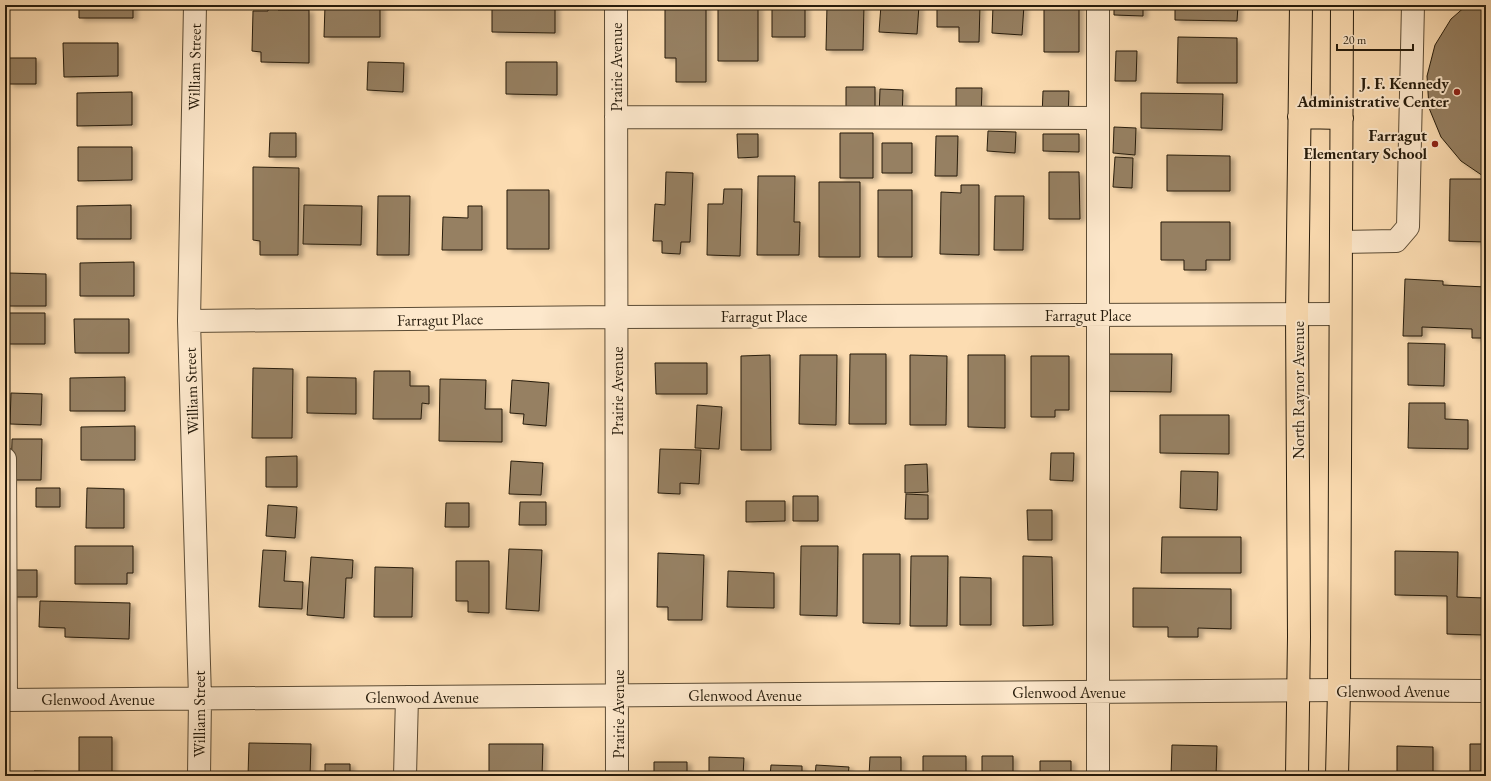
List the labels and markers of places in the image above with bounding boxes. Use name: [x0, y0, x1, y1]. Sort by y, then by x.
place label: J. F. Kennedy Administrative Center: [1296, 73, 1449, 112]
marker: J. F. Kennedy Administrative Center: [1452, 87, 1462, 97]
place label: Farragut Elementary School: [1303, 125, 1427, 164]
marker: Farragut Elementary School: [1430, 139, 1440, 149]

